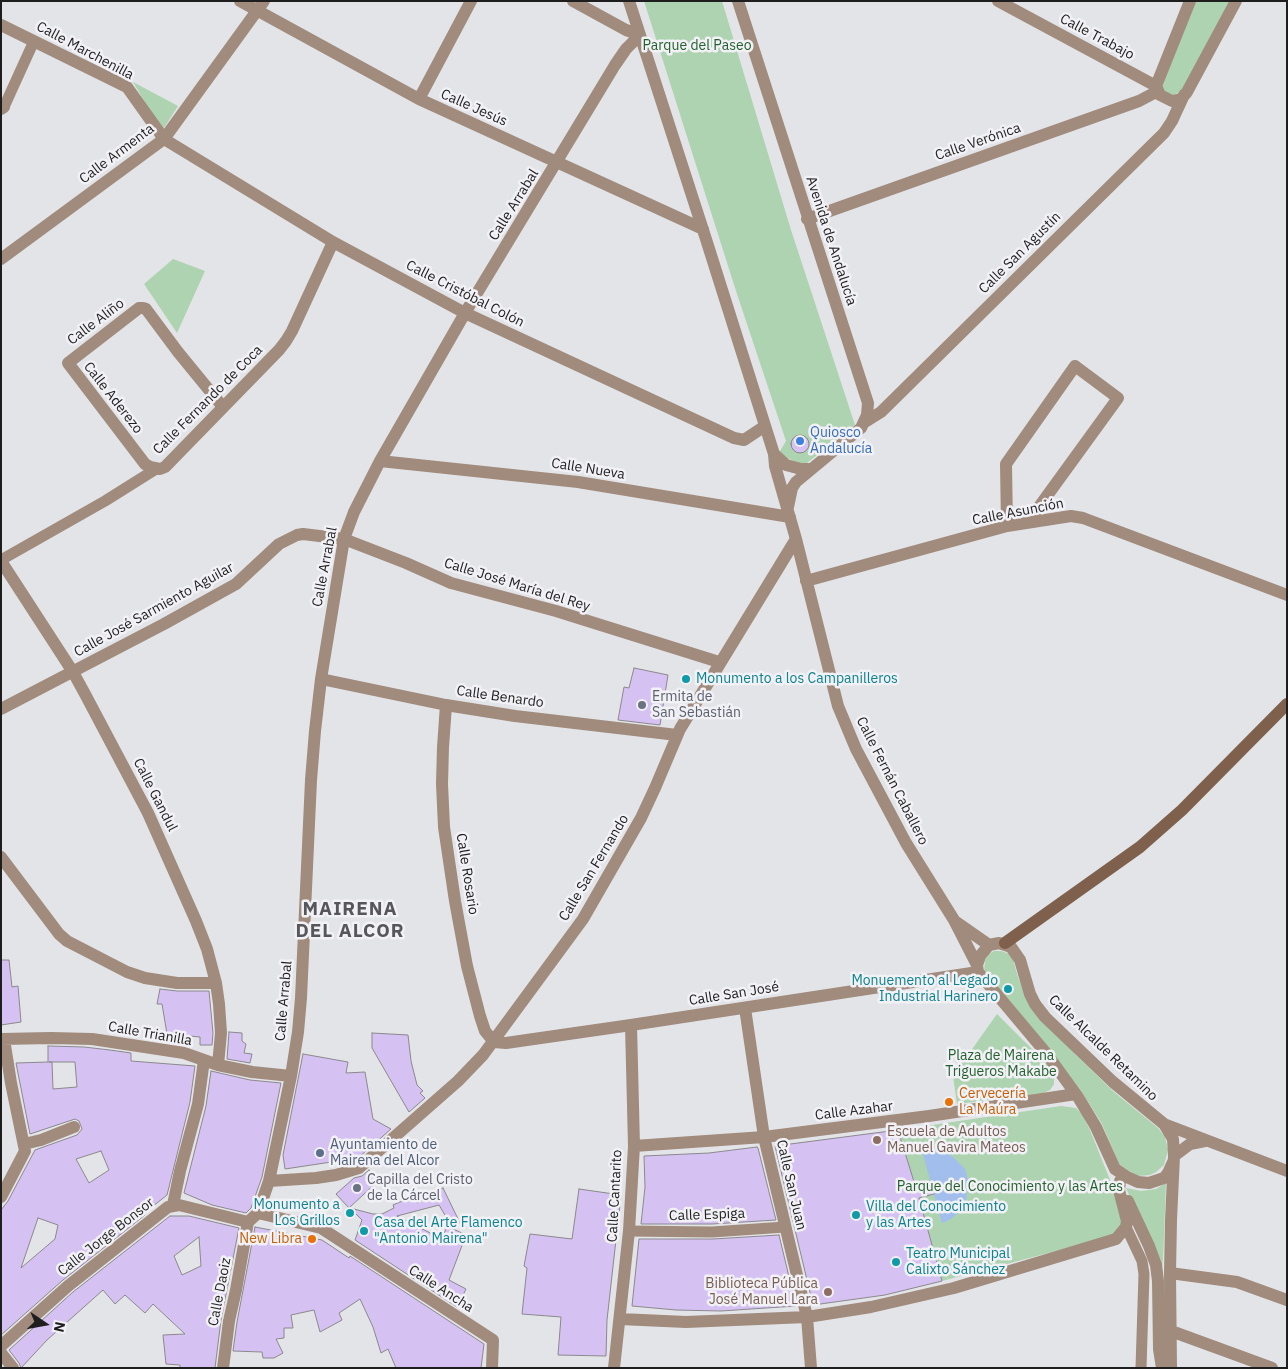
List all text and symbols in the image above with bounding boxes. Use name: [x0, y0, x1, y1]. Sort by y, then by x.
street label: Calle Trabajo: [1057, 10, 1137, 64]
street label: Calle Marchenilla: [33, 18, 137, 84]
park label: Parque del Paseo: [642, 38, 752, 54]
street label: Calle Jesús: [438, 86, 510, 130]
street label: Calle Armenta: [76, 120, 158, 188]
street label: Calle Verónica: [933, 120, 1023, 164]
street label: Calle Arrabal: [485, 166, 543, 244]
street label: Avenida de Andalucía: [802, 174, 860, 308]
street label: Calle San Agustín: [976, 209, 1064, 297]
street label: Calle Cristóbal Colón: [403, 257, 527, 331]
street label: Calle Aliño: [64, 295, 128, 349]
street label: Calle Fernando de Coca: [150, 342, 266, 458]
street label: Calle Aderezo: [80, 359, 146, 437]
place label: Quiosco Andalucía: [810, 425, 872, 458]
marker: Quiosco Andalucía: [794, 435, 806, 447]
street label: Calle Nueva: [550, 455, 626, 483]
street label: Calle Asunción: [971, 495, 1065, 529]
street label: Calle Arrabal: [309, 526, 341, 608]
street label: Calle José María del Rey: [442, 555, 592, 615]
street label: Calle José Sarmiento Aguilar: [71, 559, 237, 661]
place label: Monumento a los Campanilleros: [696, 671, 898, 687]
marker: Monumento a los Campanilleros: [680, 673, 692, 685]
street label: Calle Benardo: [455, 683, 545, 711]
place label: Ermita de San Sebastián: [652, 689, 741, 722]
marker: Ermita de San Sebastián: [636, 699, 648, 711]
street label: Calle Fernán Caballero: [852, 714, 932, 848]
street label: Calle Gandul: [129, 756, 181, 834]
street label: Calle San Fernando: [556, 812, 632, 924]
street label: Calle Rosario: [452, 832, 482, 916]
district label: MAIRENA DEL ALCOR: [294, 899, 406, 943]
street label: Calle Arrabal: [272, 960, 296, 1042]
place label: Monuemento al Legado Industrial Harinero: [851, 973, 998, 1006]
street label: Calle San José: [688, 979, 780, 1009]
marker: Monuemento al Legado Industrial Harinero: [1002, 983, 1014, 995]
street label: Calle Alcalde Retamino: [1045, 992, 1161, 1104]
street label: Calle Trianilla: [107, 1018, 193, 1050]
park label: Plaza de Mairena Trigueros Makabe: [945, 1048, 1057, 1080]
place label: Cervecería La Maúra: [959, 1086, 1026, 1118]
marker: Cervecería La Maúra: [943, 1096, 955, 1108]
street label: Calle Azahar: [814, 1098, 894, 1124]
place label: Escuela de Adultos Manuel Gavira Mateos: [887, 1124, 1026, 1156]
marker: Escuela de Adultos Manuel Gavira Mateos: [871, 1134, 883, 1146]
place label: Ayuntamiento de Mairena del Alcor: [330, 1137, 439, 1170]
street label: Calle San Juan: [772, 1138, 810, 1232]
marker: Ayuntamiento de Mairena del Alcor: [314, 1147, 326, 1159]
street label: Calle Cantarito: [604, 1149, 626, 1243]
place label: Capilla del Cristo de la Cárcel: [367, 1172, 473, 1204]
park label: Parque del Conocimiento y las Artes: [897, 1179, 1123, 1195]
marker: Capilla del Cristo de la Cárcel: [351, 1182, 363, 1194]
street label: Calle Jorge Bonsor: [55, 1194, 157, 1280]
place label: Monumento a Los Grillos: [254, 1197, 340, 1230]
place label: Villa del Conocimiento y las Artes: [866, 1199, 1006, 1232]
street label: Calle Espiga: [669, 1205, 745, 1225]
marker: Monumento a Los Grillos: [344, 1207, 356, 1219]
marker: Villa del Conocimiento y las Artes: [850, 1209, 862, 1221]
place label: Casa del Arte Flamenco "Antonio Mairena": [374, 1215, 522, 1248]
marker: Casa del Arte Flamenco "Antonio Mairena": [358, 1225, 370, 1237]
place label: New Libra: [239, 1231, 302, 1247]
marker: New Libra: [306, 1233, 318, 1245]
place label: Teatro Municipal Calixto Sánchez: [906, 1246, 1010, 1278]
street label: Calle Daoiz: [205, 1256, 235, 1328]
marker: Teatro Municipal Calixto Sánchez: [890, 1256, 902, 1268]
street label: Calle Ancha: [405, 1262, 477, 1316]
place label: Biblioteca Pública José Manuel Lara: [705, 1276, 818, 1308]
marker: Biblioteca Pública José Manuel Lara: [822, 1286, 834, 1298]
north arrow: [20, 1299, 70, 1349]
text: N: [50, 1320, 70, 1334]

